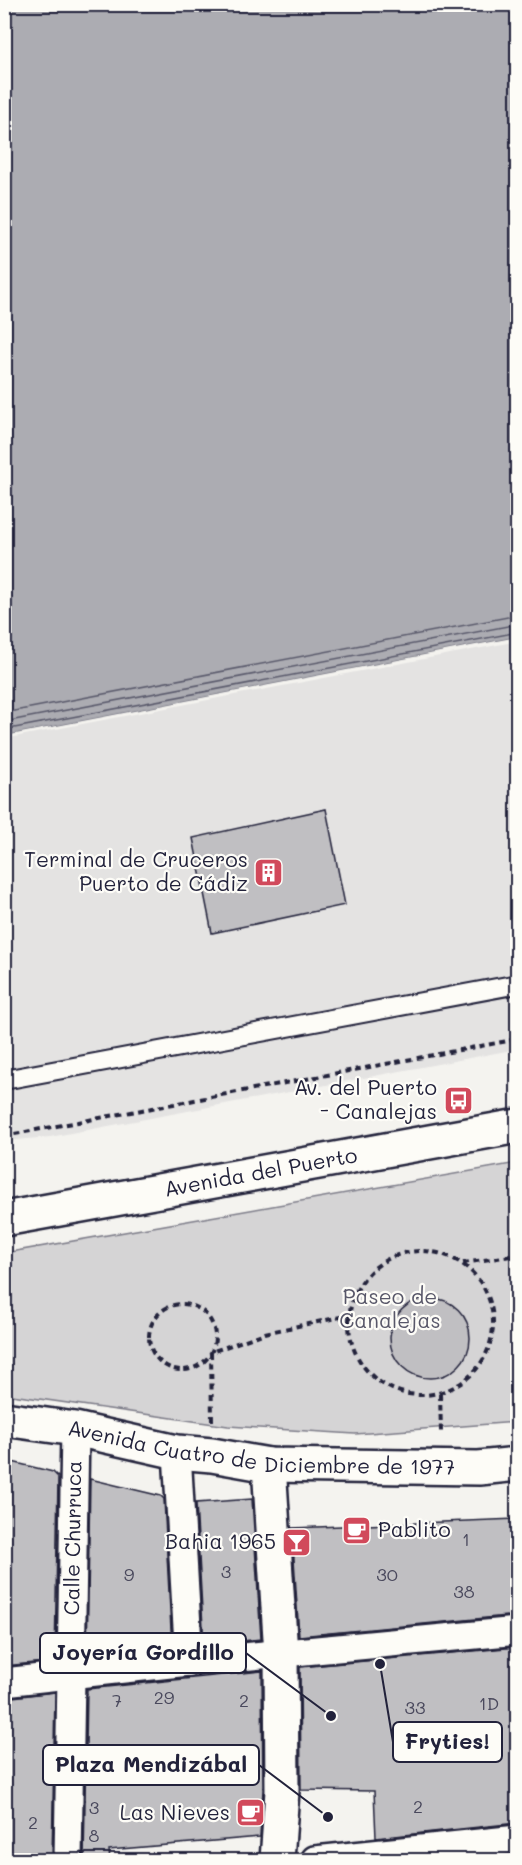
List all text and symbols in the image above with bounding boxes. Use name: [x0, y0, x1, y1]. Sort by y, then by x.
place label: Terminal de Cruceros Puerto de Cádiz: [24, 845, 248, 896]
building icon: Terminal de Cruceros Puerto de Cádiz: [253, 856, 285, 888]
place label: Av. del Puerto - Canalejas: [294, 1073, 437, 1124]
bus stop icon: Av. del Puerto - Canalejas: [442, 1084, 474, 1116]
street label: Avenida del Puerto: [162, 1140, 359, 1202]
park label: Paseo de Canalejas: [339, 1282, 441, 1333]
street label: Avenida Cuatro de Diciembre de 1977: [66, 1413, 455, 1480]
street label: Calle Churruca: [57, 1460, 86, 1616]
cafe icon: Pablito: [341, 1514, 373, 1546]
place label: Pablito: [378, 1515, 451, 1542]
bar icon: Bahia 1965: [281, 1526, 313, 1558]
place label: Bahia 1965: [165, 1527, 276, 1554]
house number: 1: [462, 1527, 470, 1551]
house number: 3: [221, 1559, 231, 1583]
house number: 9: [124, 1562, 135, 1586]
house number: 30: [376, 1562, 398, 1586]
house number: 38: [453, 1579, 475, 1603]
callout: Joyería Gordillo: [40, 1633, 246, 1673]
text: Joyería Gordillo: [52, 1637, 234, 1666]
house number: 29: [154, 1685, 175, 1709]
house number: 7: [112, 1688, 122, 1712]
house number: 2: [239, 1688, 249, 1712]
house number: 1D: [479, 1691, 499, 1715]
house number: 33: [404, 1695, 426, 1719]
callout: Fryties!: [393, 1722, 502, 1762]
text: Fryties!: [405, 1726, 490, 1755]
callout: Plaza Mendizábal: [43, 1745, 259, 1785]
text: Plaza Mendizábal: [55, 1749, 247, 1778]
house number: 2: [413, 1794, 423, 1818]
house number: 3: [89, 1795, 99, 1819]
cafe icon: Las Nieves: [235, 1797, 267, 1829]
place label: Las Nieves: [120, 1798, 230, 1825]
house number: 2: [28, 1810, 38, 1834]
house number: 8: [89, 1823, 100, 1847]

